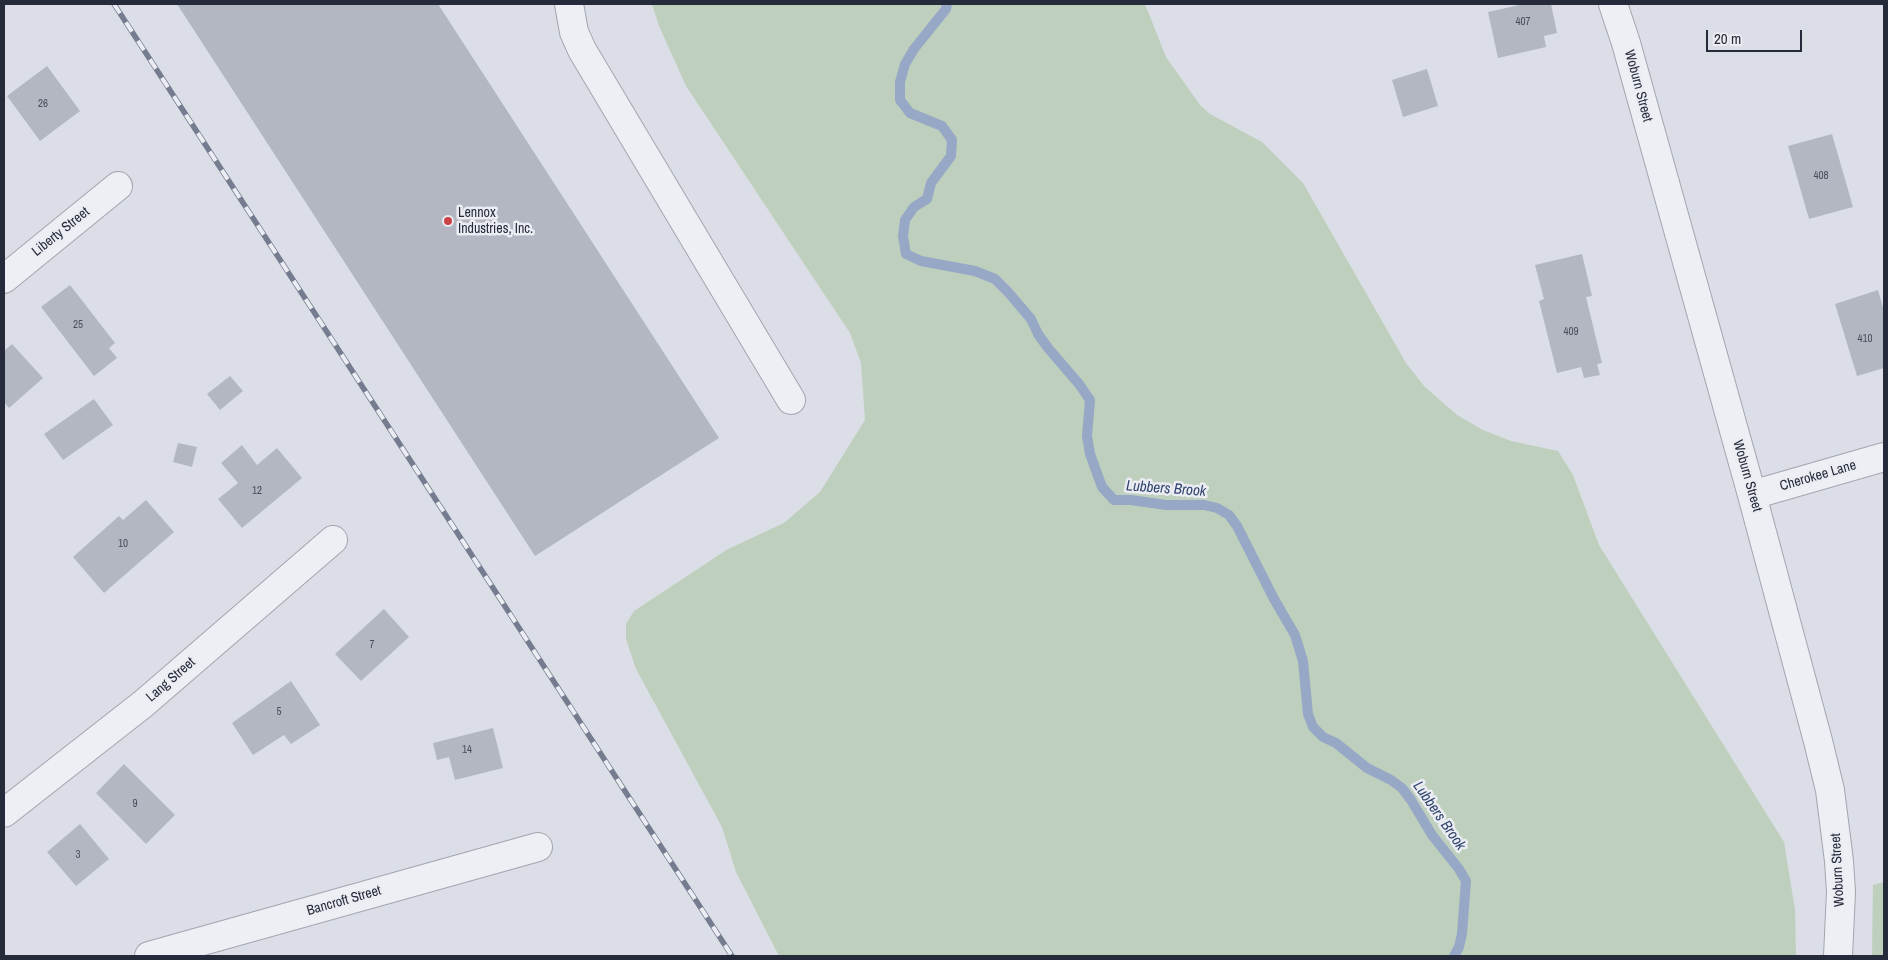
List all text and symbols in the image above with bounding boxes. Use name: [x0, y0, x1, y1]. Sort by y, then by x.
house number: 407: [1515, 15, 1531, 29]
scale bar: [1708, 20, 1804, 52]
text: 20 m: [1714, 28, 1741, 49]
street label: Woburn Street: [1620, 48, 1656, 124]
house number: 26: [38, 97, 48, 111]
house number: 408: [1813, 169, 1829, 183]
street label: Liberty Street: [29, 204, 93, 260]
place label: Lennox Industries, Inc.: [458, 205, 533, 238]
marker: Lennox Industries, Inc.: [442, 215, 454, 227]
house number: 25: [73, 318, 83, 332]
house number: 409: [1563, 325, 1579, 339]
house number: 410: [1857, 332, 1873, 346]
street label: Woburn Street: [1729, 438, 1765, 514]
street label: Cherokee Lane: [1778, 457, 1858, 495]
water label: Lubbers Brook: [1125, 477, 1207, 501]
house number: 12: [252, 484, 262, 498]
house number: 10: [118, 537, 128, 551]
house number: 7: [369, 638, 375, 652]
street label: Lang Street: [143, 654, 199, 706]
house number: 5: [276, 705, 282, 719]
house number: 14: [462, 743, 472, 757]
water label: Lubbers Brook: [1409, 778, 1469, 854]
house number: 9: [132, 797, 138, 811]
street label: Woburn Street: [1828, 833, 1848, 907]
house number: 3: [75, 848, 81, 862]
street label: Bancroft Street: [305, 882, 383, 920]

